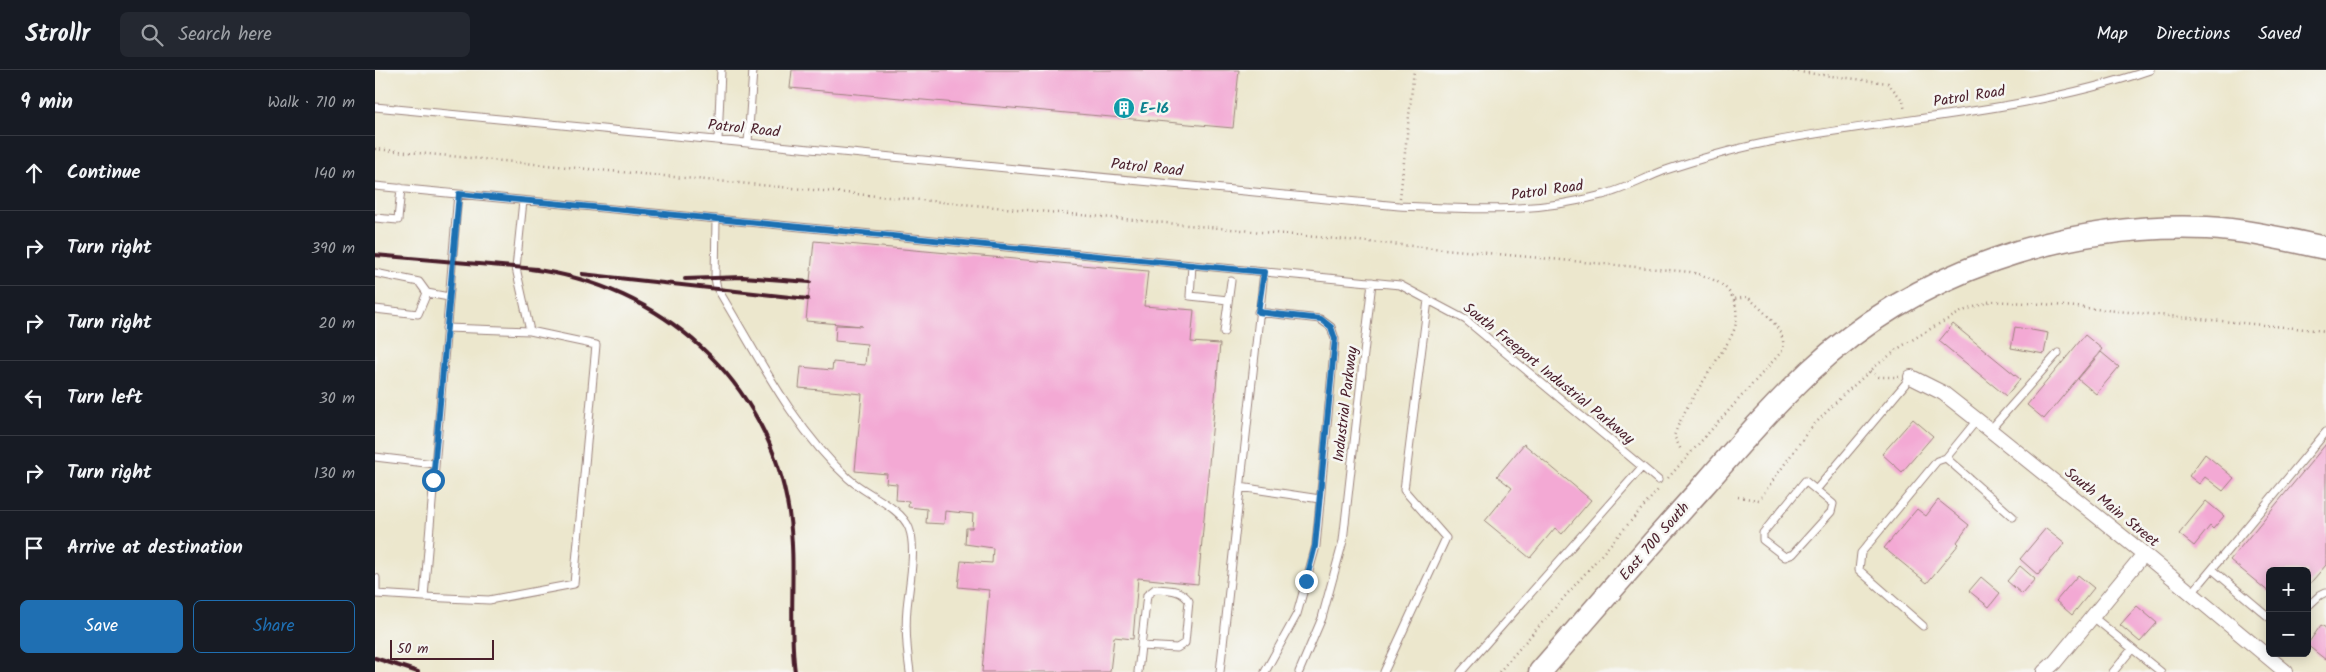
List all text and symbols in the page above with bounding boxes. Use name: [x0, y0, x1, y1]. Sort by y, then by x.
search box: [120, 12, 470, 57]
text: Strollr: [25, 15, 90, 54]
text: Search here: [178, 20, 272, 50]
text: Map: [2096, 20, 2128, 49]
text: Directions: [2156, 20, 2230, 49]
text: Saved: [2258, 20, 2301, 49]
icon: search: [138, 21, 166, 49]
street label: Patrol Road: [1931, 79, 2007, 115]
text: 9 min: [20, 86, 73, 119]
text: Walk · 710 m: [267, 90, 355, 115]
building icon: E-16: [1112, 96, 1136, 120]
place label: E-16: [1140, 97, 1169, 121]
street label: Patrol Road: [707, 113, 782, 145]
street label: Patrol Road: [1110, 152, 1185, 184]
text: Continue: [67, 158, 140, 188]
icon: ahead: [20, 159, 48, 187]
text: 140 m: [314, 161, 355, 186]
street label: Patrol Road: [1510, 174, 1585, 208]
text: Turn right: [67, 233, 152, 263]
icon: right: [20, 234, 48, 262]
text: 390 m: [311, 236, 355, 261]
street label: South Freeport Industrial Parkway: [1457, 297, 1640, 451]
text: Turn right: [67, 308, 152, 338]
icon: right: [20, 309, 48, 337]
text: 20 m: [319, 311, 355, 336]
street label: Industrial Parkway: [1327, 344, 1365, 463]
text: Turn left: [67, 383, 142, 413]
icon: left: [20, 384, 48, 412]
text: 30 m: [319, 386, 355, 411]
text: Turn right: [67, 458, 152, 488]
icon: right: [20, 459, 48, 487]
text: 130 m: [314, 461, 355, 486]
street label: South Main Street: [2059, 462, 2164, 554]
route start: [422, 469, 445, 492]
street label: East 700 South: [1614, 497, 1696, 586]
text: Arrive at destination: [67, 533, 243, 563]
icon: arrive: [20, 534, 48, 562]
map controls: [2266, 567, 2311, 657]
button: +: [2266, 567, 2311, 612]
route end: [1295, 570, 1318, 593]
button: Save: [20, 600, 183, 653]
button: Share: [193, 600, 355, 653]
button: −: [2266, 612, 2311, 657]
scale bar: [390, 637, 494, 660]
text: 50 m: [397, 638, 428, 660]

